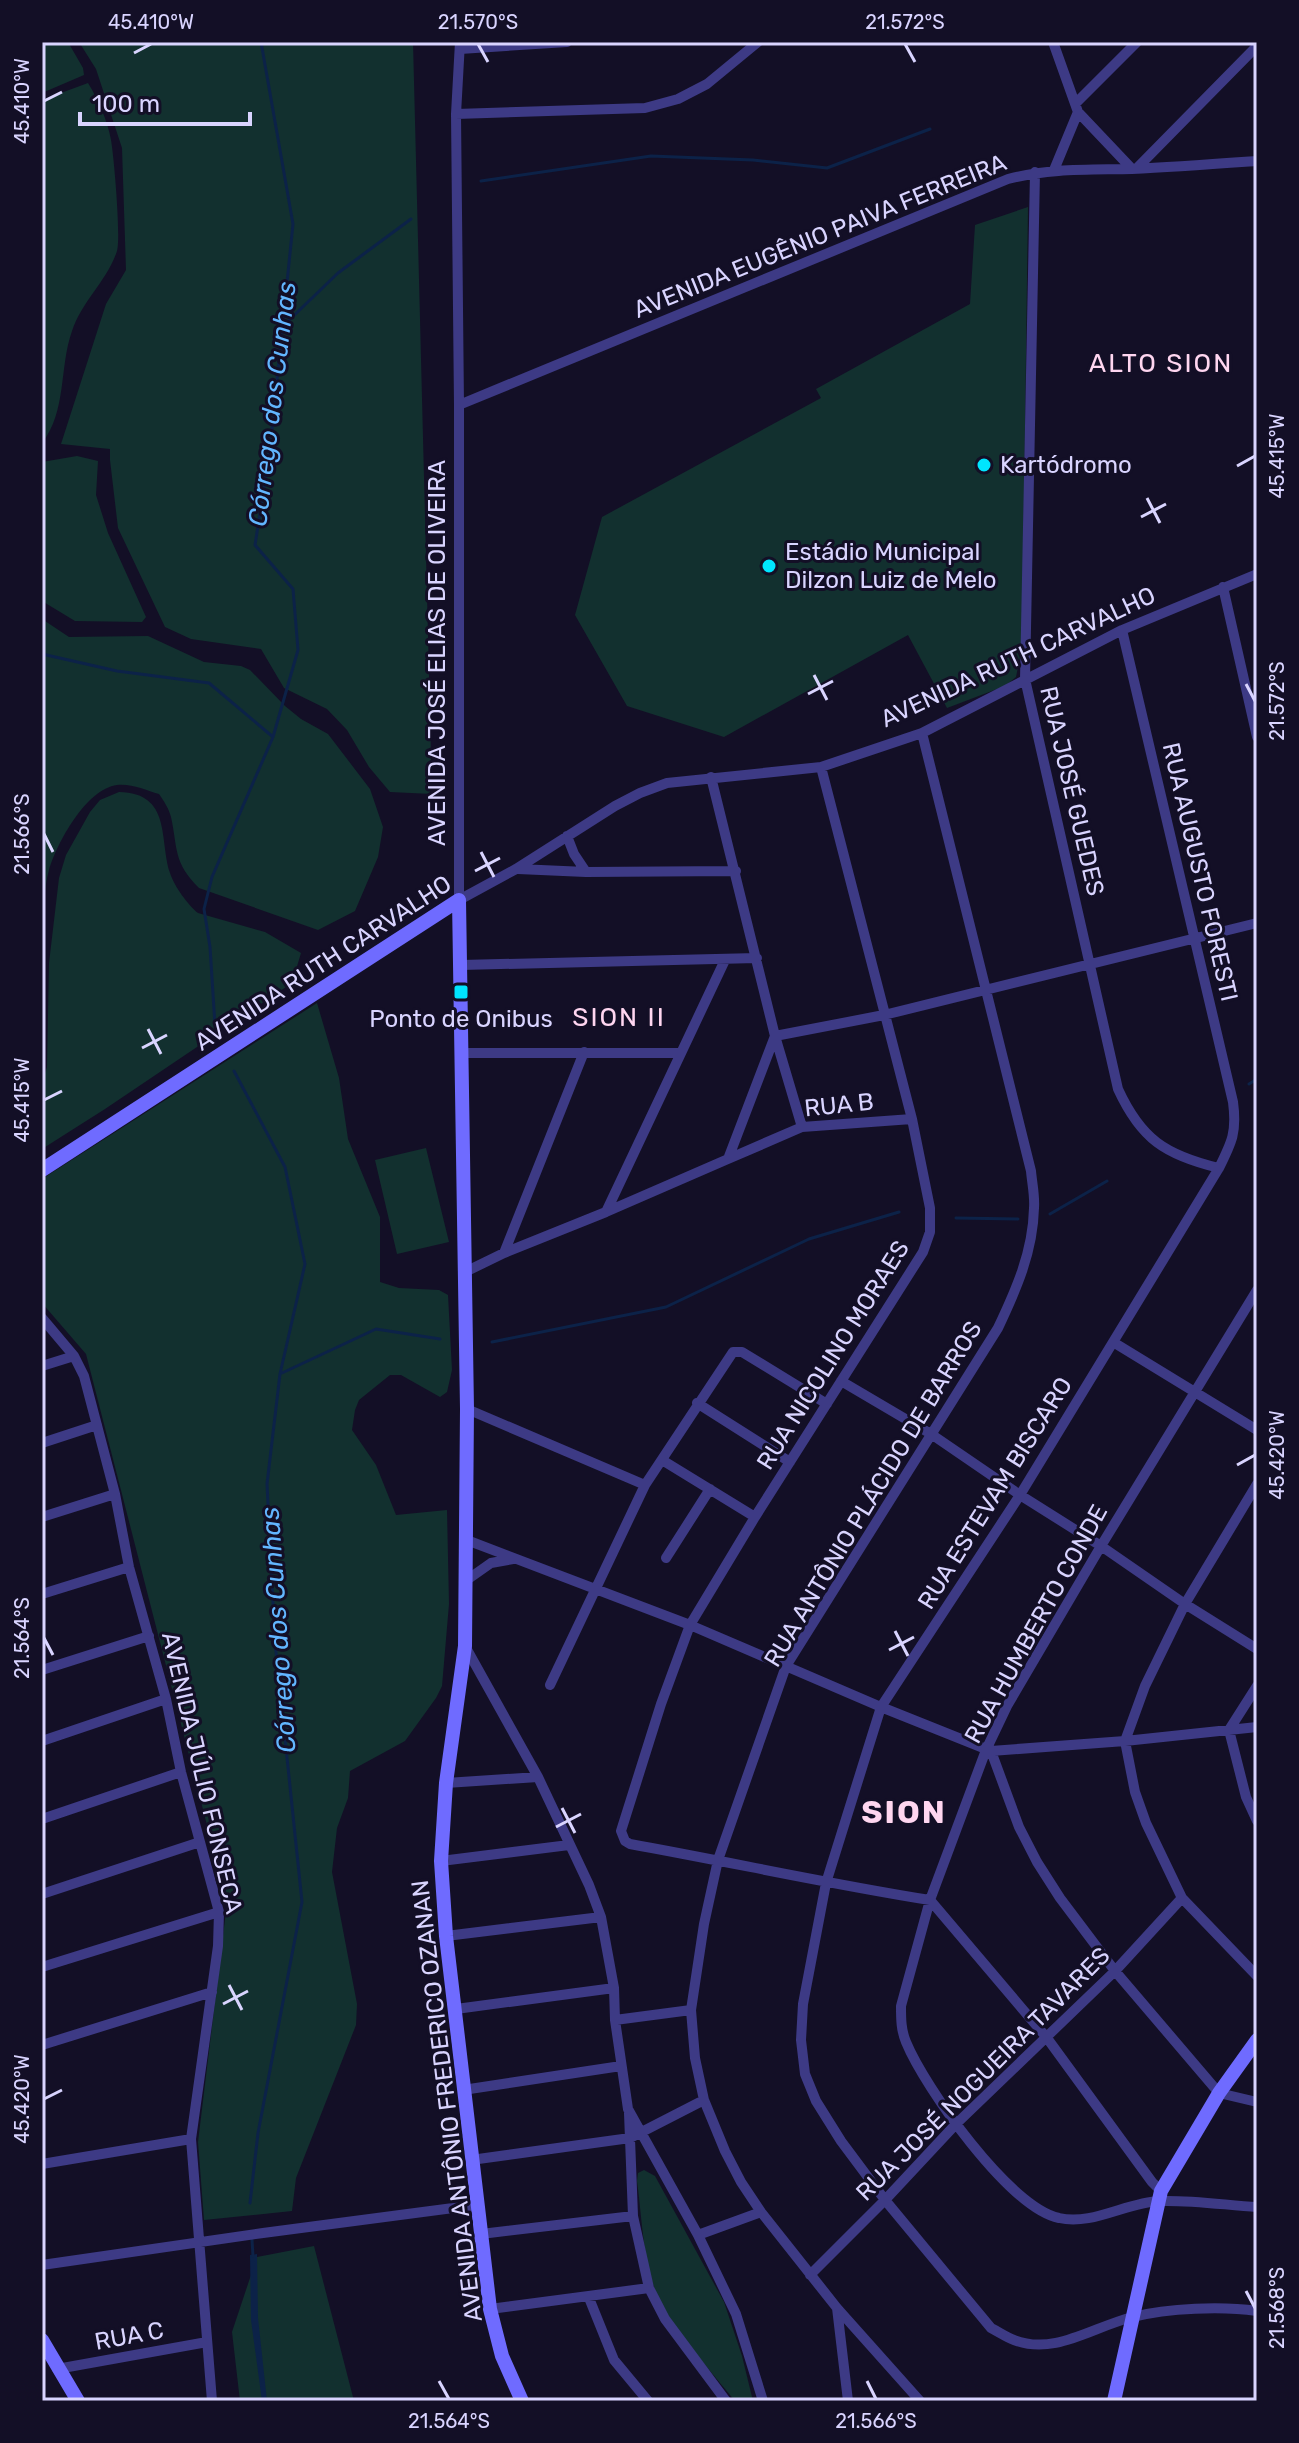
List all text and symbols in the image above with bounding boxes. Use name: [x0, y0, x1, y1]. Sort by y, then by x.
text: 45.410°W: [108, 10, 194, 34]
text: 21.570°S: [438, 10, 518, 34]
text: 21.572°S: [865, 10, 945, 34]
text: 45.410°W: [10, 58, 34, 144]
scale bar: [80, 76, 250, 126]
text: 100 m: [92, 90, 160, 118]
street label: AVENIDA EUGÊNIO PAIVA FERREIRA: [630, 148, 1010, 324]
water label: Córrego dos Cunhas: [242, 280, 303, 528]
district label: ALTO SION: [1089, 348, 1233, 379]
text: 45.415°W: [1265, 413, 1289, 499]
place label: Kartódromo: [1000, 451, 1132, 479]
marker: Kartódromo: [975, 456, 993, 474]
street label: AVENIDA JOSÉ ELIAS DE OLIVEIRA: [423, 460, 451, 846]
place label: Estádio Municipal Dilzon Luiz de Melo: [785, 538, 997, 594]
marker: Estádio Municipal Dilzon Luiz de Melo: [760, 557, 778, 575]
street label: AVENIDA RUTH CARVALHO: [876, 581, 1160, 733]
text: 21.572°S: [1265, 661, 1289, 741]
street label: RUA JOSÉ GUEDES: [1034, 684, 1110, 898]
street label: RUA AUGUSTO FORESTI: [1157, 740, 1243, 1004]
text: 21.566°S: [10, 793, 34, 875]
street label: AVENIDA RUTH CARVALHO: [190, 870, 456, 1056]
marker: Ponto de Onibus: [452, 983, 470, 1001]
district label: SION II: [572, 1002, 666, 1033]
place label: Ponto de Onibus: [369, 1005, 553, 1033]
text: 45.415°W: [10, 1057, 34, 1143]
street label: RUA B: [803, 1087, 875, 1123]
street label: RUA NICOLINO MORAES: [751, 1235, 915, 1475]
street label: RUA ANTÔNIO PLÁCIDO DE BARROS: [758, 1316, 988, 1672]
street label: RUA ESTEVAM BISCARO: [912, 1372, 1078, 1614]
text: 45.420°W: [1265, 1410, 1289, 1500]
street label: RUA HUMBERTO CONDE: [959, 1500, 1113, 1748]
water label: Córrego dos Cunhas: [254, 1506, 303, 1754]
text: 21.564°S: [10, 1597, 34, 1679]
street label: AVENIDA JÚLIO FONSECA: [156, 1629, 248, 1917]
district label: SION: [861, 1793, 947, 1831]
street label: AVENIDA ANTÔNIO FREDERICO OZANAN: [406, 1878, 488, 2324]
street label: RUA JOSÉ NOGUEIRA TAVARES: [850, 1941, 1116, 2207]
text: 45.420°W: [10, 2054, 34, 2144]
text: 21.568°S: [1265, 2267, 1289, 2349]
street label: RUA C: [92, 2316, 166, 2356]
text: 21.564°S: [408, 2409, 490, 2433]
text: 21.566°S: [835, 2409, 917, 2433]

